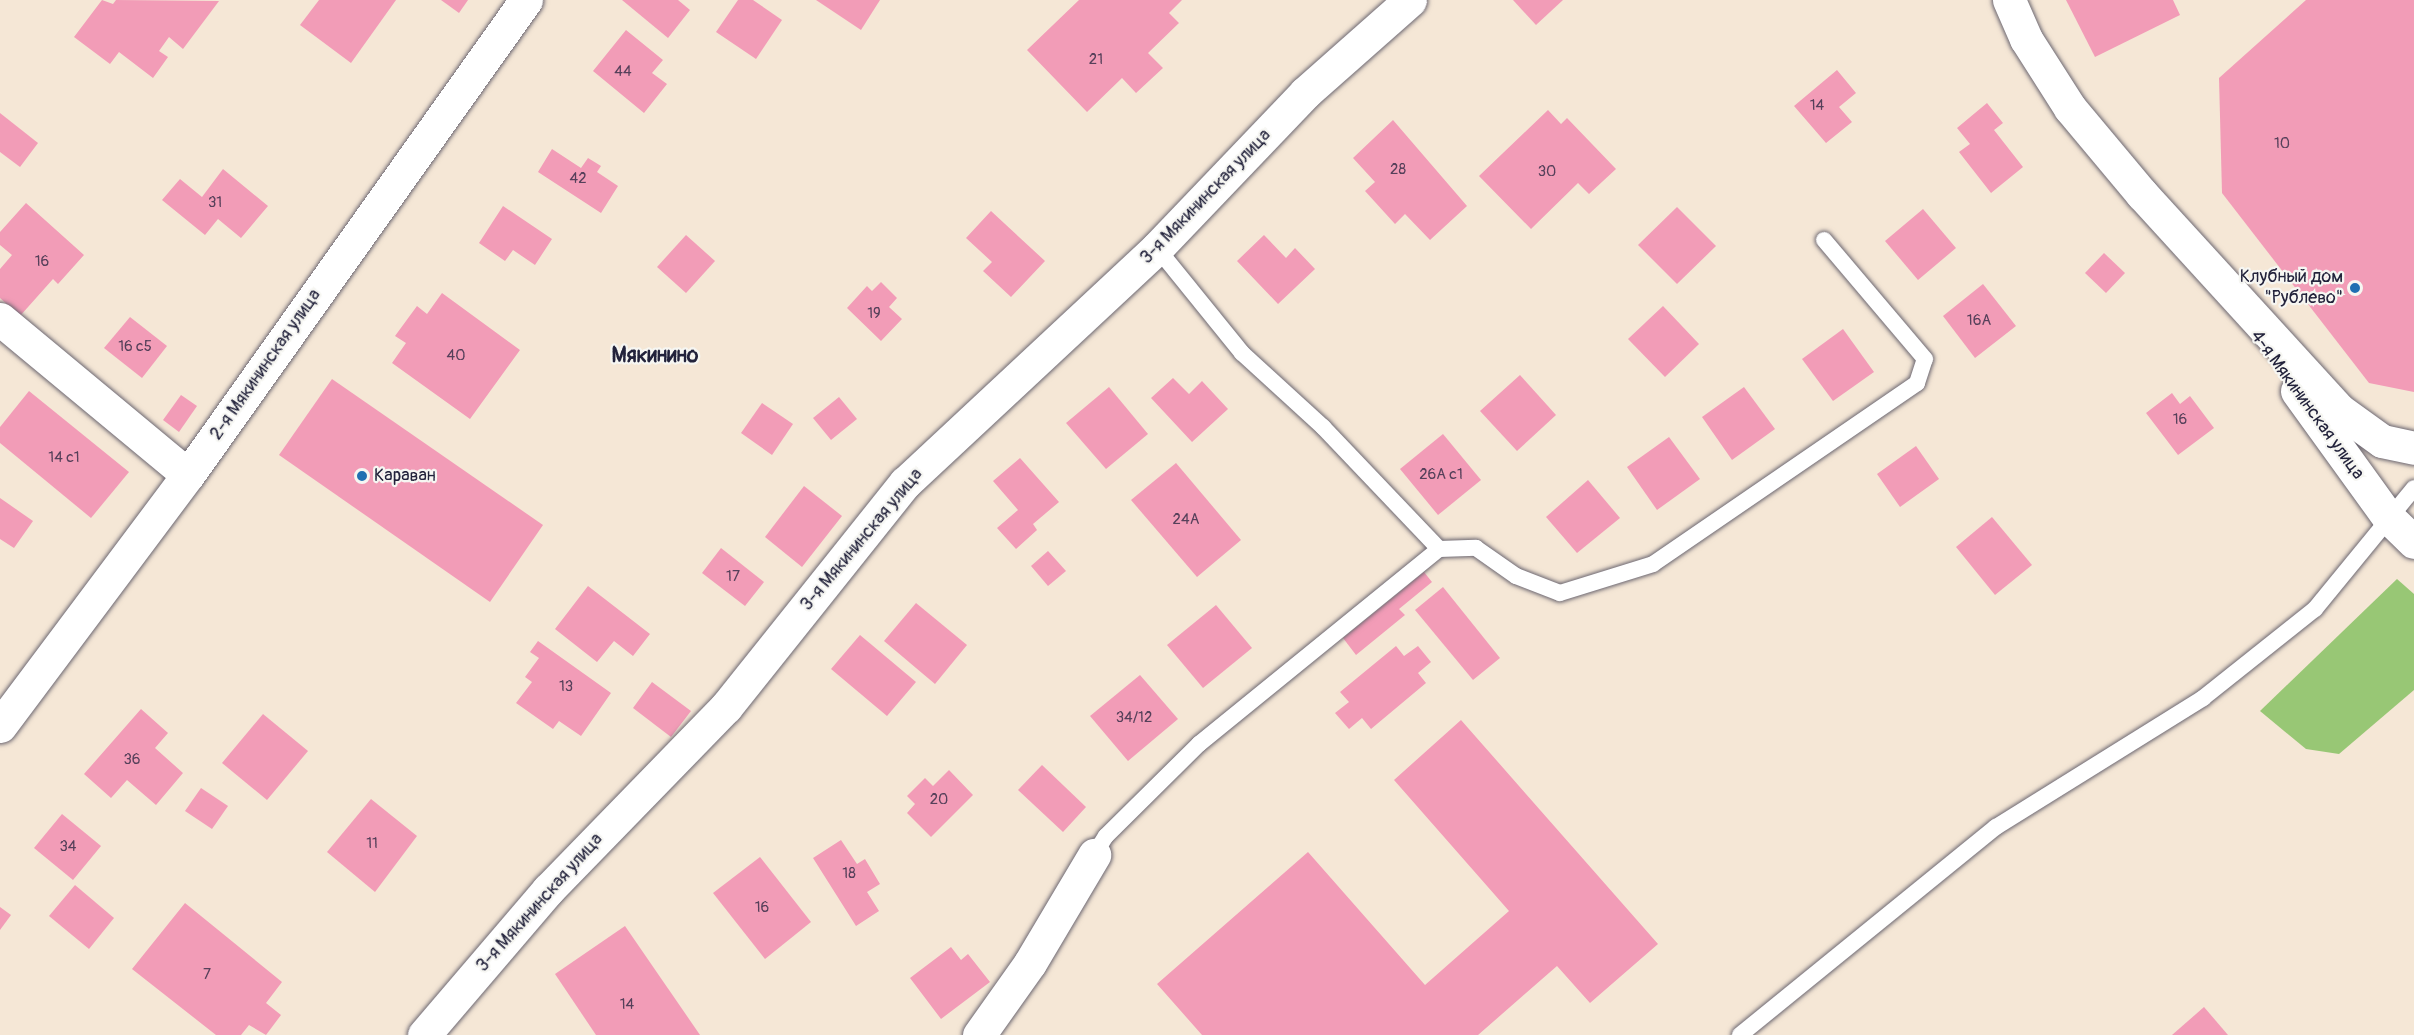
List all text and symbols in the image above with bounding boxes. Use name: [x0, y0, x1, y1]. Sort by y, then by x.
house number: 21: [1089, 51, 1103, 69]
house number: 44: [614, 63, 632, 81]
house number: 14: [1810, 97, 1824, 115]
street label: 3-я Мякининская улица: [1136, 125, 1276, 269]
house number: 10: [2274, 135, 2290, 153]
house number: 28: [1390, 161, 1406, 179]
house number: 30: [1538, 163, 1556, 181]
house number: 42: [569, 170, 587, 188]
house number: 31: [208, 194, 222, 212]
house number: 16: [35, 253, 49, 271]
place label: Клубный дом "Рублево": [2240, 267, 2343, 310]
marker: Клубный дом "Рублево": [2348, 281, 2362, 295]
street label: 2-я Мякининская улица: [206, 286, 326, 444]
house number: 19: [867, 305, 881, 323]
house number: 16А: [1967, 312, 1991, 330]
street label: 4-я Мякининская улица: [2246, 326, 2368, 484]
house number: 16 с5: [118, 338, 152, 356]
district label: Мякинино: [612, 343, 698, 369]
house number: 40: [447, 347, 465, 365]
house number: 16: [2173, 411, 2187, 429]
house number: 14 с1: [48, 449, 80, 467]
place label: Караван: [374, 465, 436, 487]
street label: 3-я Мякининская улица: [796, 465, 928, 615]
house number: 26А с1: [1419, 466, 1463, 484]
marker: Караван: [355, 469, 369, 483]
house number: 24А: [1173, 511, 1199, 529]
house number: 17: [726, 568, 740, 586]
house number: 13: [559, 678, 573, 696]
house number: 34/12: [1116, 709, 1152, 727]
house number: 36: [123, 751, 141, 769]
house number: 20: [930, 791, 948, 809]
street label: 3-я Мякининская улица: [472, 829, 608, 977]
house number: 11: [366, 835, 378, 853]
house number: 34: [59, 838, 77, 856]
house number: 18: [842, 865, 856, 883]
house number: 16: [755, 899, 769, 917]
house number: 7: [203, 966, 211, 984]
house number: 14: [620, 996, 634, 1014]

